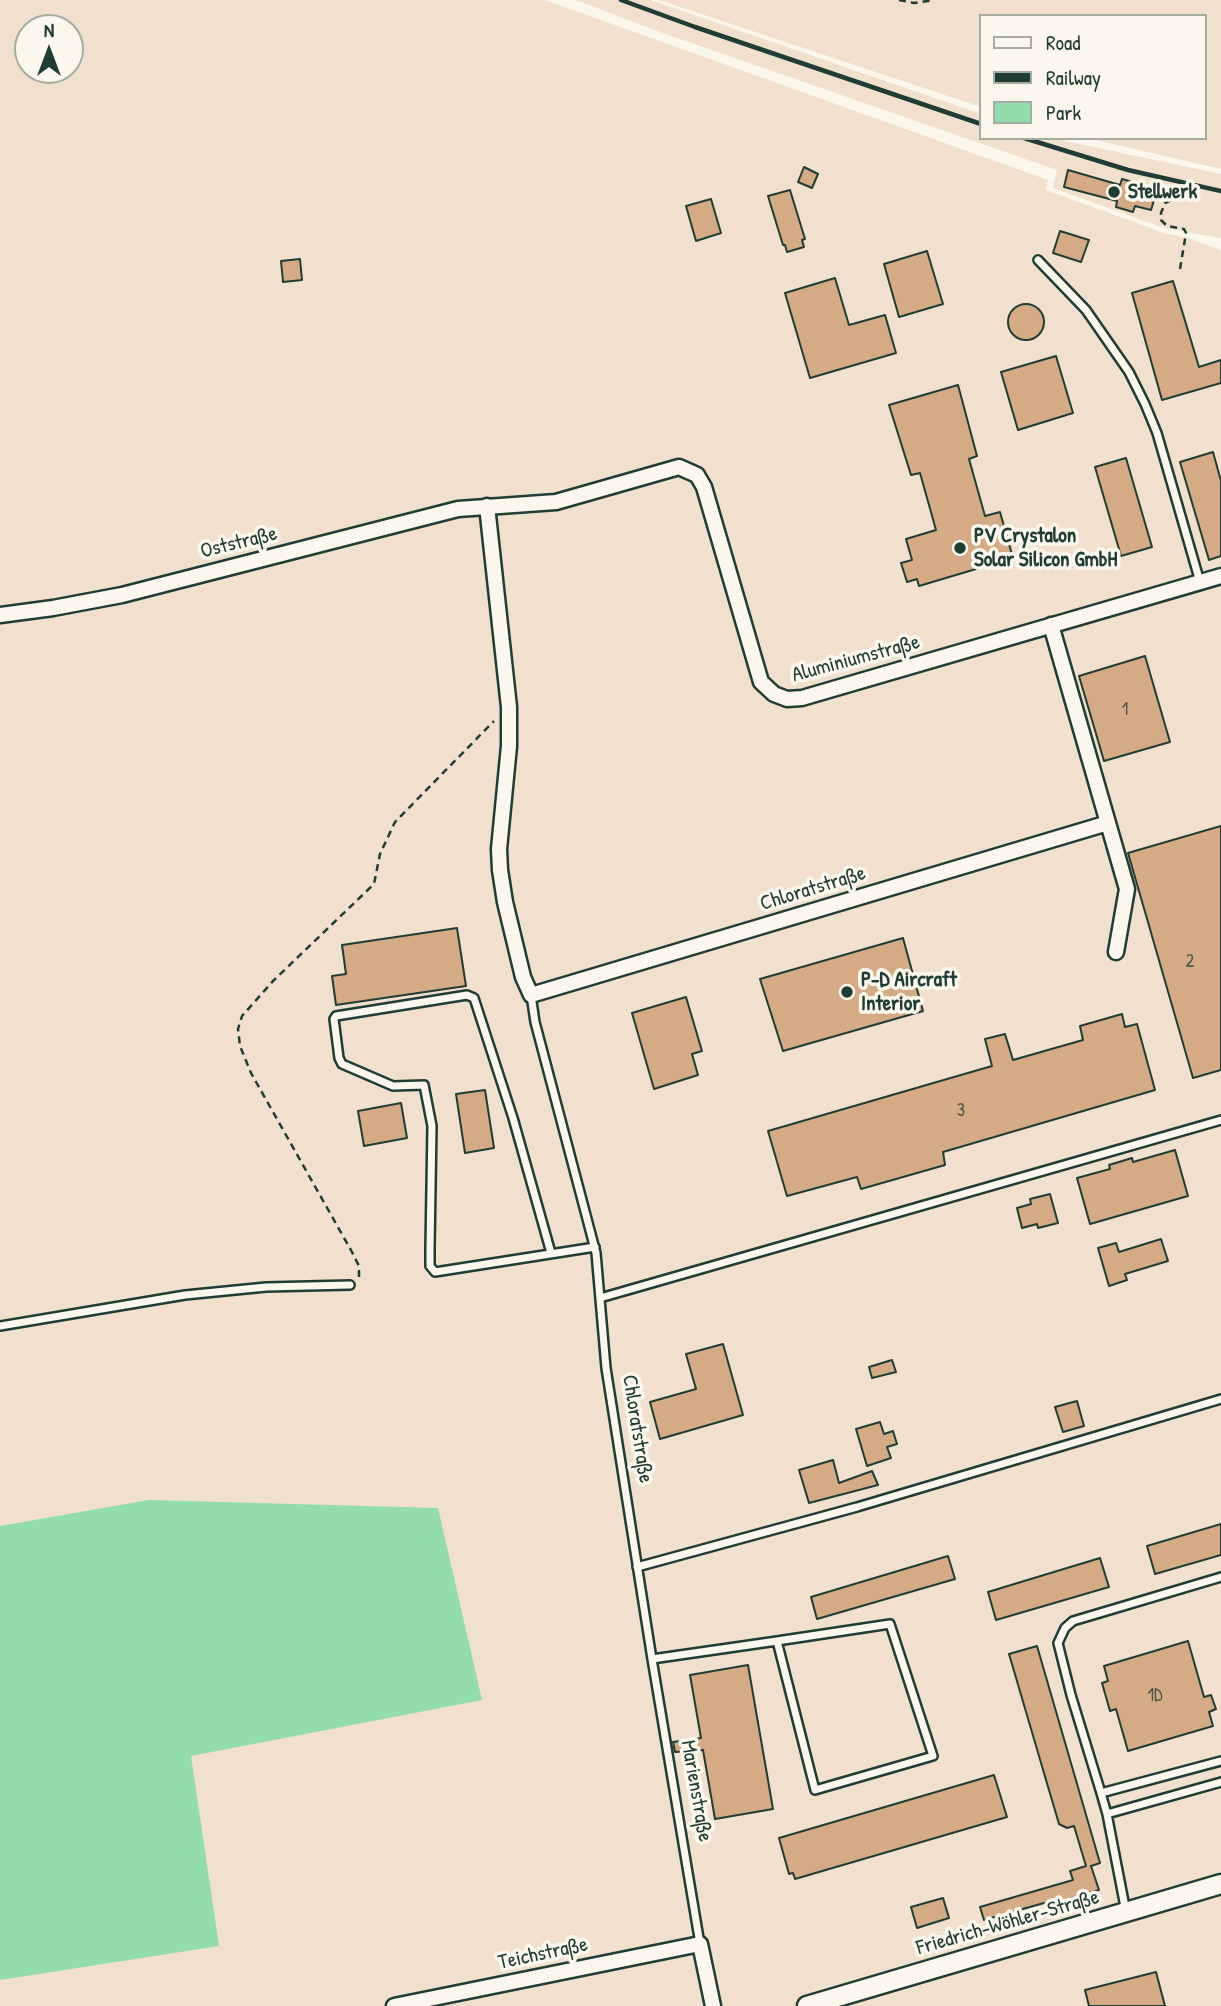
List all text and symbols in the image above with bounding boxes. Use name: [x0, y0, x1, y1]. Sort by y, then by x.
north arrow: [14, 14, 84, 84]
legend: [979, 14, 1207, 140]
text: N: [44, 17, 54, 43]
text: Road: [1046, 28, 1080, 57]
text: Railway: [1046, 63, 1101, 92]
text: Park: [1046, 98, 1081, 127]
place label: Stellwerk: [1128, 179, 1197, 205]
marker: Stellwerk: [1106, 184, 1122, 200]
street label: Oststraße: [198, 521, 280, 565]
place label: PV Crystalon Solar Silicon GmbH: [974, 523, 1117, 573]
marker: PV Crystalon Solar Silicon GmbH: [952, 540, 968, 556]
street label: Aluminiumstraße: [789, 630, 923, 688]
house number: 1: [1122, 699, 1128, 721]
street label: Chloratstraße: [757, 861, 869, 917]
house number: 2: [1186, 951, 1194, 973]
place label: P-D Aircraft Interior: [861, 967, 957, 1017]
marker: P-D Aircraft Interior: [839, 984, 855, 1000]
house number: 3: [957, 1100, 965, 1122]
street label: Chloratstraße: [616, 1373, 658, 1485]
house number: 1D: [1147, 1685, 1163, 1707]
street label: Marienstraße: [675, 1738, 717, 1844]
street label: Friedrich-Wöhler-Straße: [914, 1885, 1102, 1961]
street label: Teichstraße: [496, 1932, 590, 1976]

